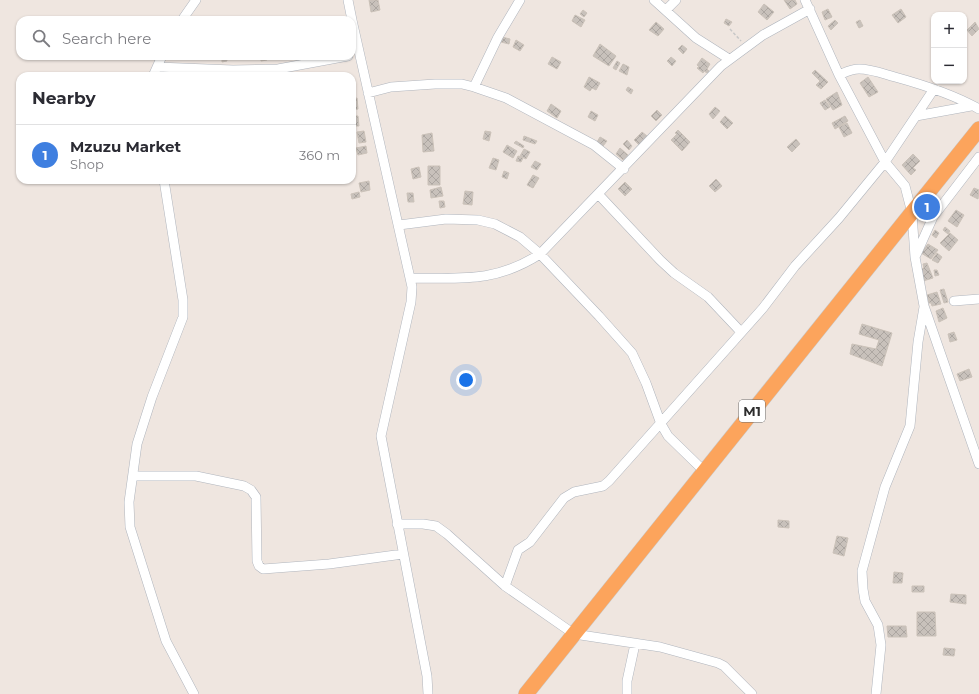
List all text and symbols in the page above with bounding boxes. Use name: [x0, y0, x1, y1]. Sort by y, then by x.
map controls: [931, 12, 967, 84]
button: +: [931, 12, 967, 48]
search box: [16, 16, 356, 60]
icon: search: [30, 27, 52, 49]
text: Search here: [62, 29, 151, 48]
button: −: [931, 48, 967, 84]
text: Nearby: [32, 88, 96, 108]
text: Mzuzu Market: [70, 137, 181, 156]
text: 1: [42, 147, 48, 163]
text: 360 m: [299, 147, 340, 163]
text: Shop: [70, 156, 104, 172]
pin: 1: [914, 192, 940, 222]
your location: [456, 370, 476, 390]
road number: M1: [739, 400, 765, 422]

